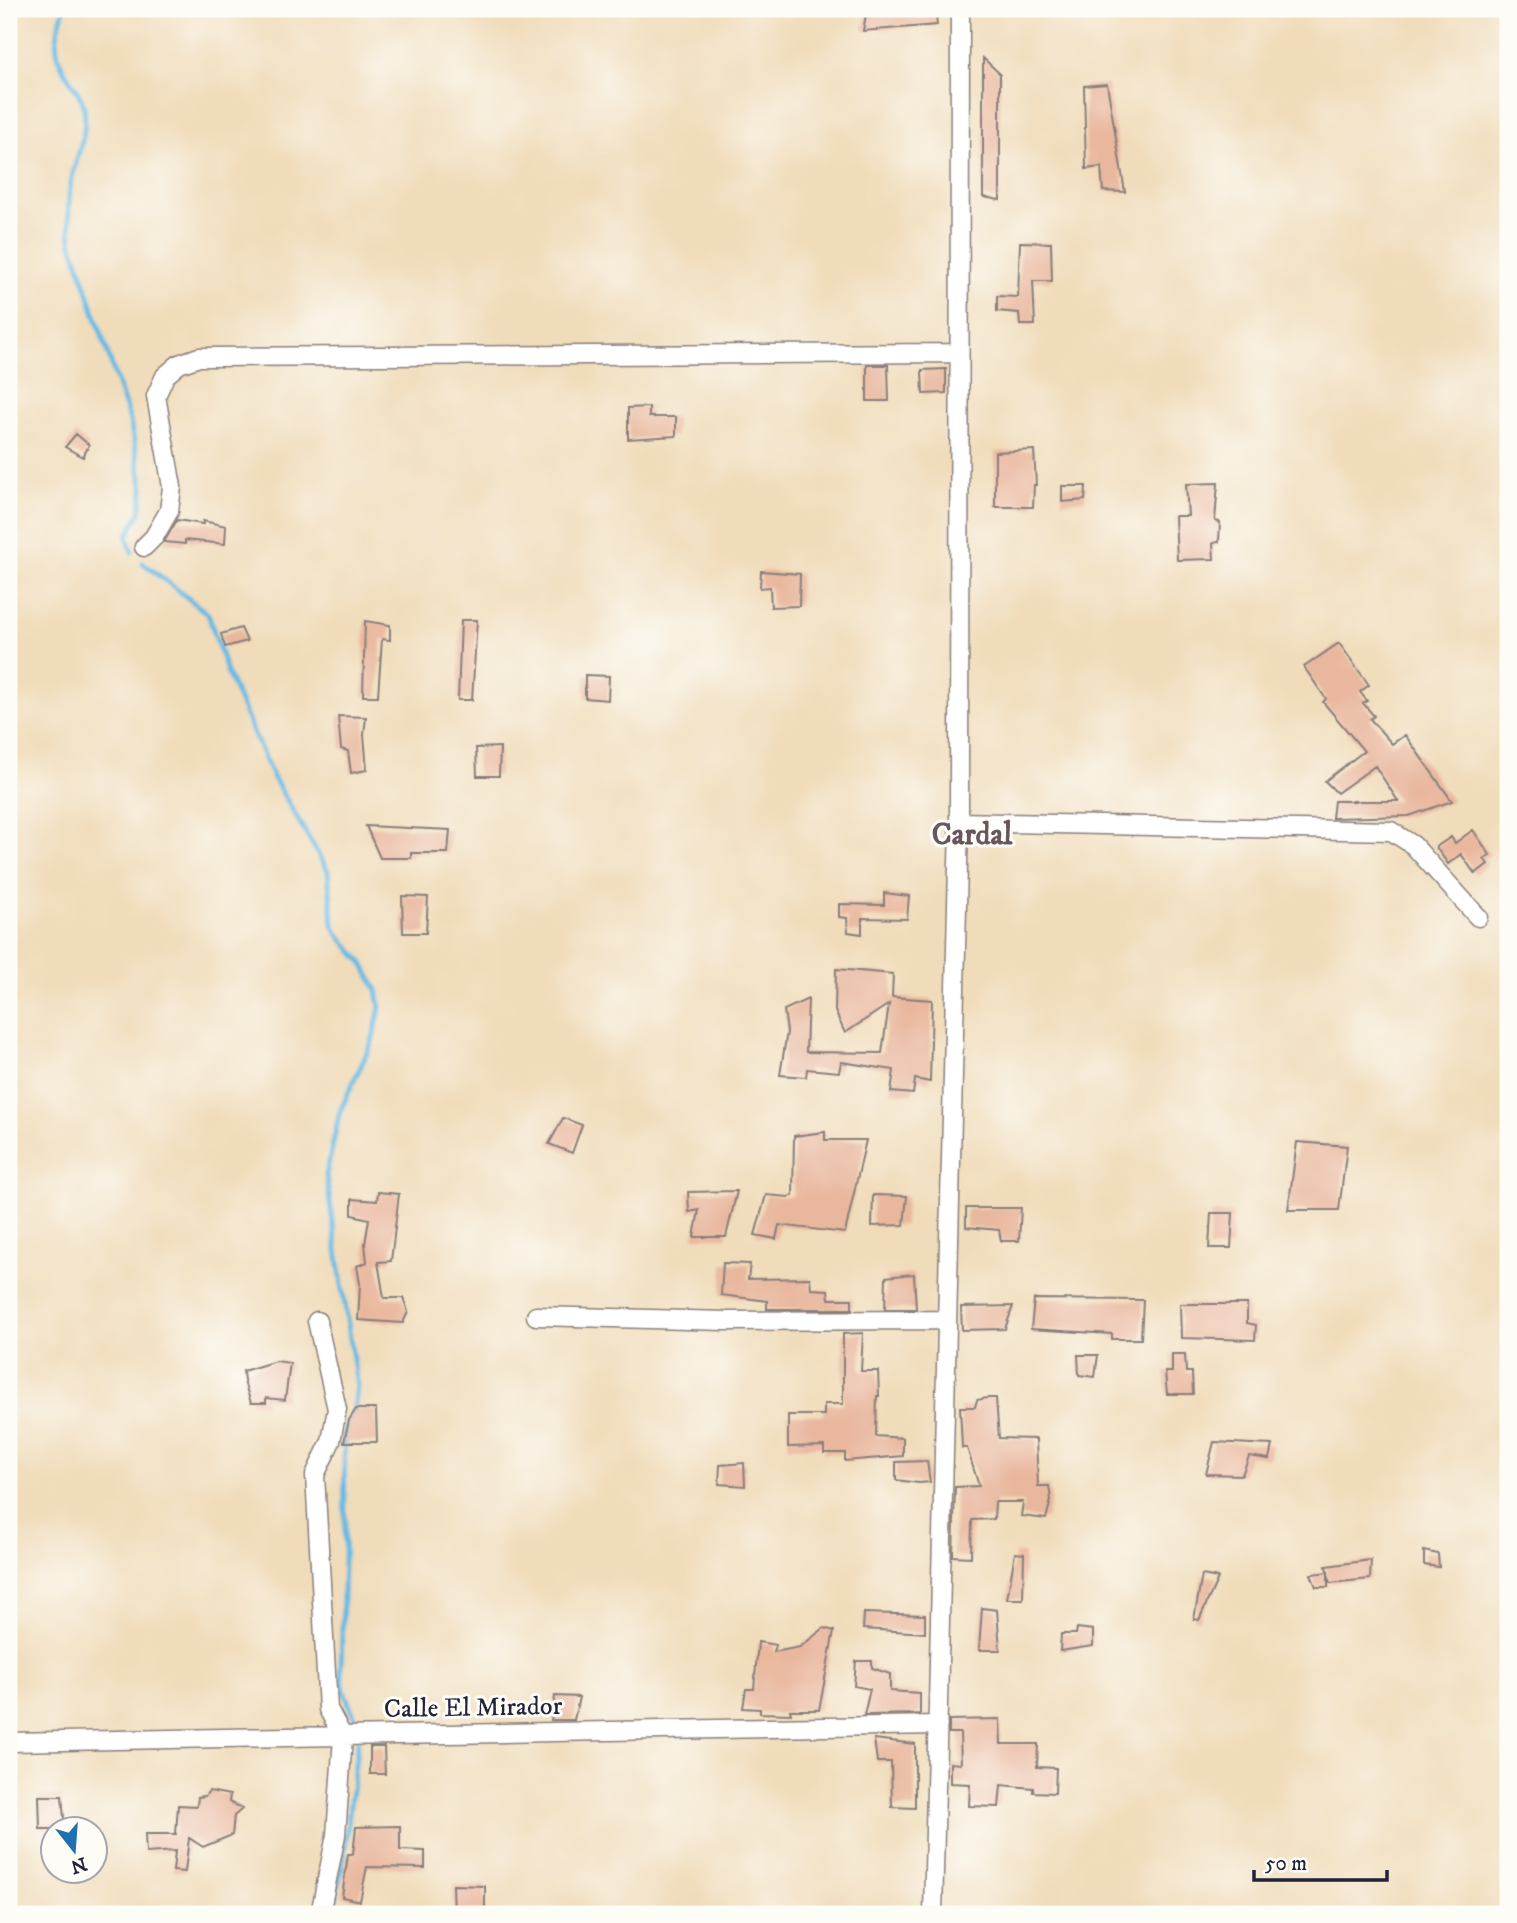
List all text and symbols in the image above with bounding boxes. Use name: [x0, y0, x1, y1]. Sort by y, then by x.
district label: Cardal: [932, 817, 1013, 854]
street label: Calle El Mirador: [384, 1690, 563, 1726]
north arrow: [38, 1814, 108, 1884]
scale bar: [1254, 1839, 1388, 1883]
text: 50 m: [1265, 1851, 1307, 1877]
text: N: [67, 1852, 89, 1878]

